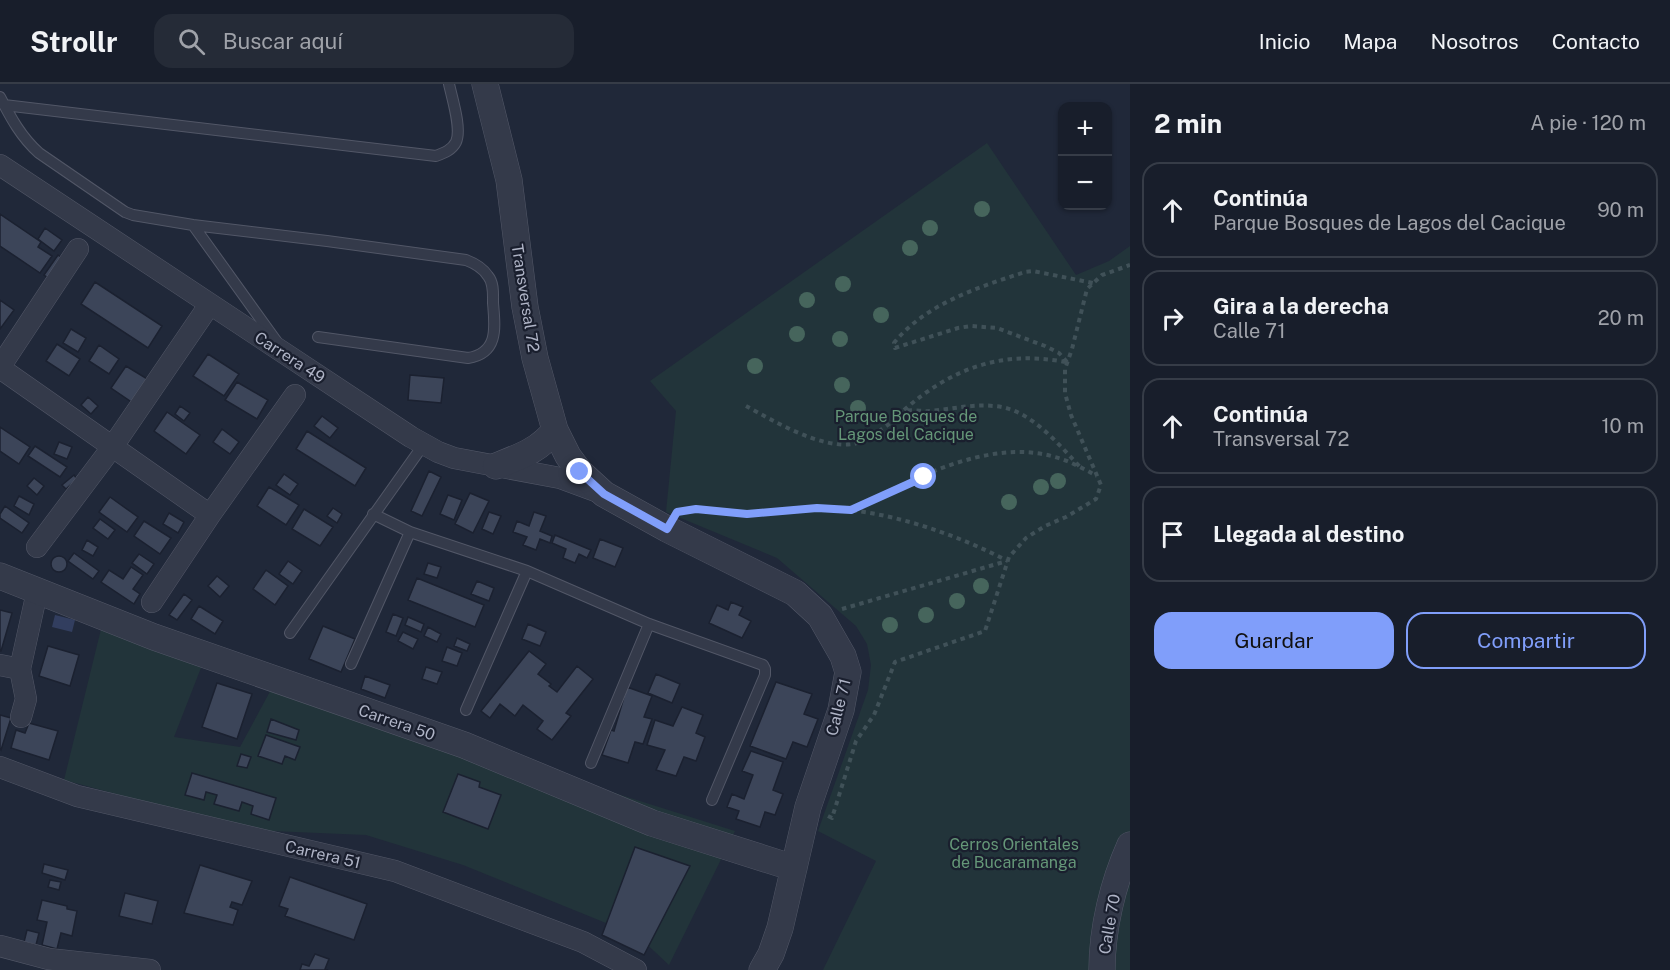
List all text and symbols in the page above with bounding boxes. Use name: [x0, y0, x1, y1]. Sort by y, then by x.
search box: [154, 14, 574, 68]
text: Strollr: [30, 25, 118, 58]
icon: search: [175, 25, 208, 58]
text: Buscar aquí: [223, 28, 343, 54]
text: Inicio: [1259, 29, 1310, 54]
text: Mapa: [1343, 29, 1397, 54]
text: Nosotros: [1430, 29, 1519, 54]
text: Contacto: [1552, 29, 1640, 54]
map controls: [1058, 102, 1112, 210]
button: +: [1058, 102, 1112, 156]
text: 2 min: [1154, 108, 1222, 139]
text: A pie · 120 m: [1530, 111, 1646, 135]
button: −: [1058, 156, 1112, 210]
text: Continúa: [1213, 185, 1308, 211]
icon: ahead: [1156, 194, 1189, 227]
text: 90 m: [1597, 198, 1644, 222]
text: Parque Bosques de Lagos del Cacique: [1213, 211, 1566, 235]
street label: Transversal 72: [508, 243, 543, 353]
text: Gira a la derecha: [1213, 293, 1389, 319]
icon: right: [1156, 302, 1189, 335]
text: 20 m: [1598, 306, 1644, 330]
text: Calle 71: [1213, 319, 1286, 343]
street label: Carrera 49: [251, 328, 328, 387]
text: Continúa: [1213, 401, 1308, 427]
park label: Parque Bosques de Lagos del Cacique: [835, 407, 977, 444]
icon: ahead: [1156, 410, 1189, 443]
text: 10 m: [1601, 414, 1644, 438]
text: Transversal 72: [1213, 427, 1349, 451]
route end: [566, 458, 592, 484]
route start: [910, 463, 936, 489]
icon: arrive: [1156, 518, 1189, 551]
text: Llegada al destino: [1213, 521, 1404, 547]
button: Guardar: [1154, 612, 1394, 669]
button: Compartir: [1406, 612, 1646, 669]
street label: Calle 71: [822, 677, 855, 738]
street label: Carrera 50: [356, 700, 438, 745]
park label: Cerros Orientales de Bucaramanga: [949, 835, 1079, 872]
street label: Carrera 51: [283, 837, 362, 872]
street label: Calle 70: [1095, 892, 1124, 956]

